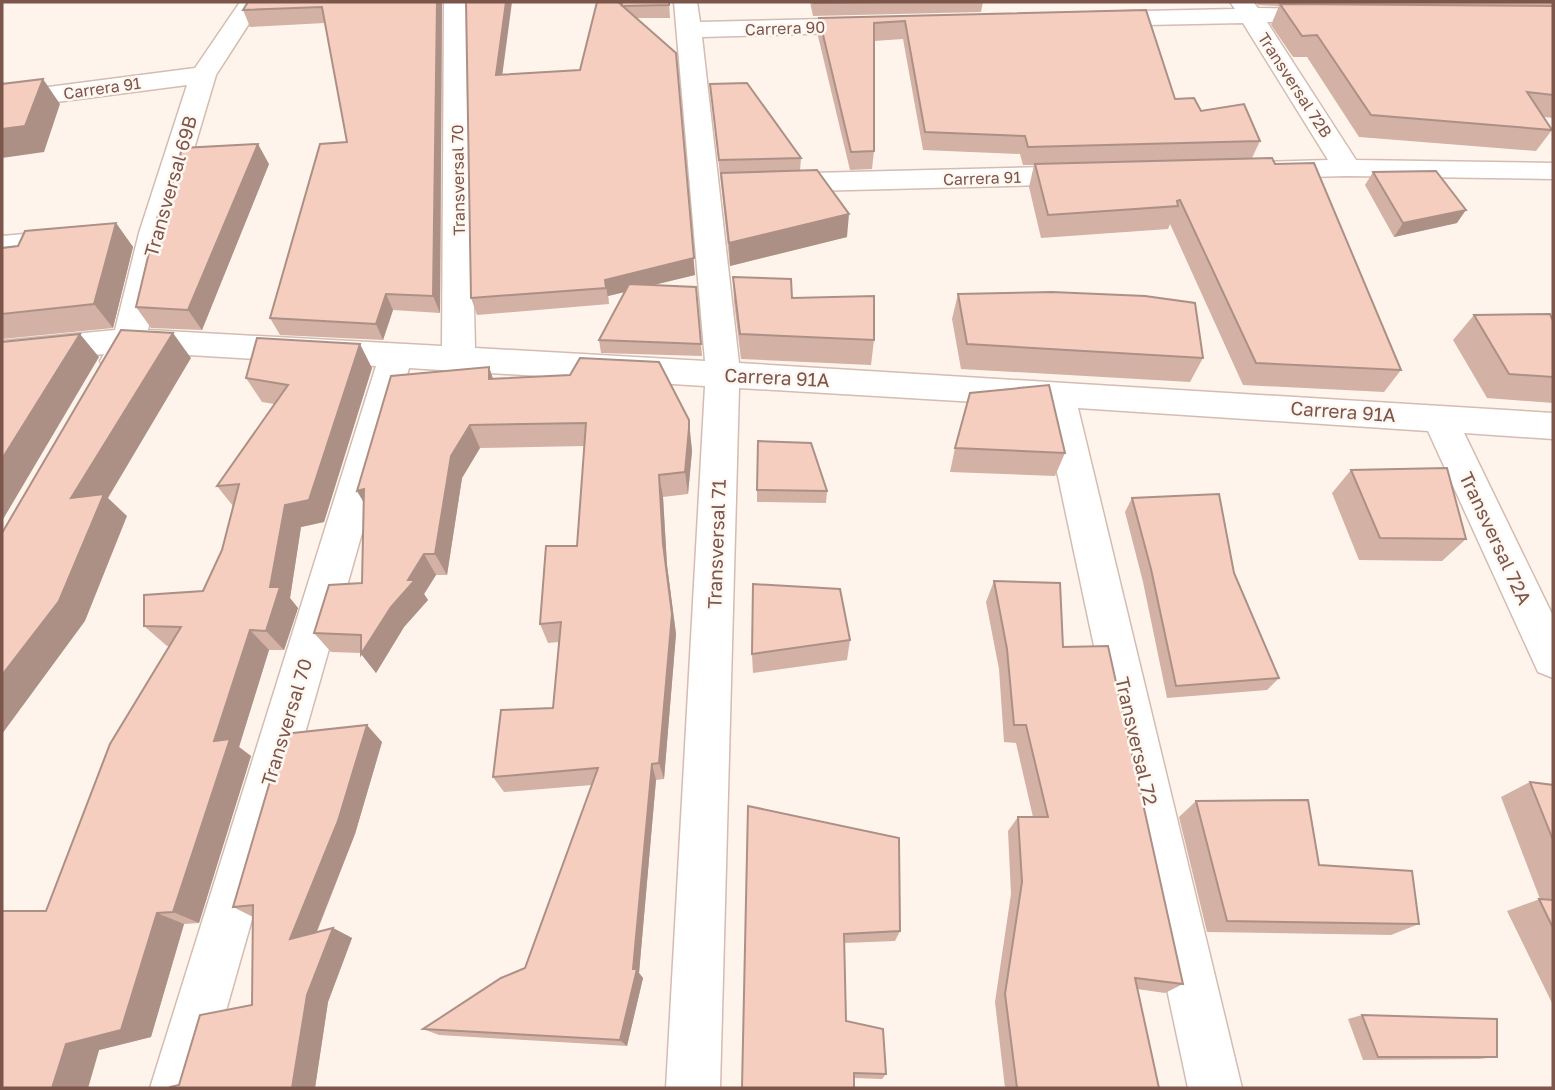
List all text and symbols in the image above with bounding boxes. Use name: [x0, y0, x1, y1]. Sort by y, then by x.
street label: Carrera 90: [745, 17, 825, 39]
street label: Transversal 72B: [1254, 29, 1336, 141]
street label: Carrera 91: [62, 73, 142, 103]
street label: Transversal 69B: [139, 113, 201, 259]
street label: Transversal 70: [447, 124, 469, 236]
street label: Carrera 91: [943, 167, 1022, 189]
street label: Carrera 91A: [724, 363, 831, 391]
street label: Carrera 91A: [1290, 396, 1397, 426]
street label: Transversal 72A: [1455, 468, 1537, 608]
street label: Transversal 71: [702, 479, 730, 609]
street label: Transversal 70: [256, 656, 316, 788]
street label: Transversal 72: [1111, 674, 1163, 808]

